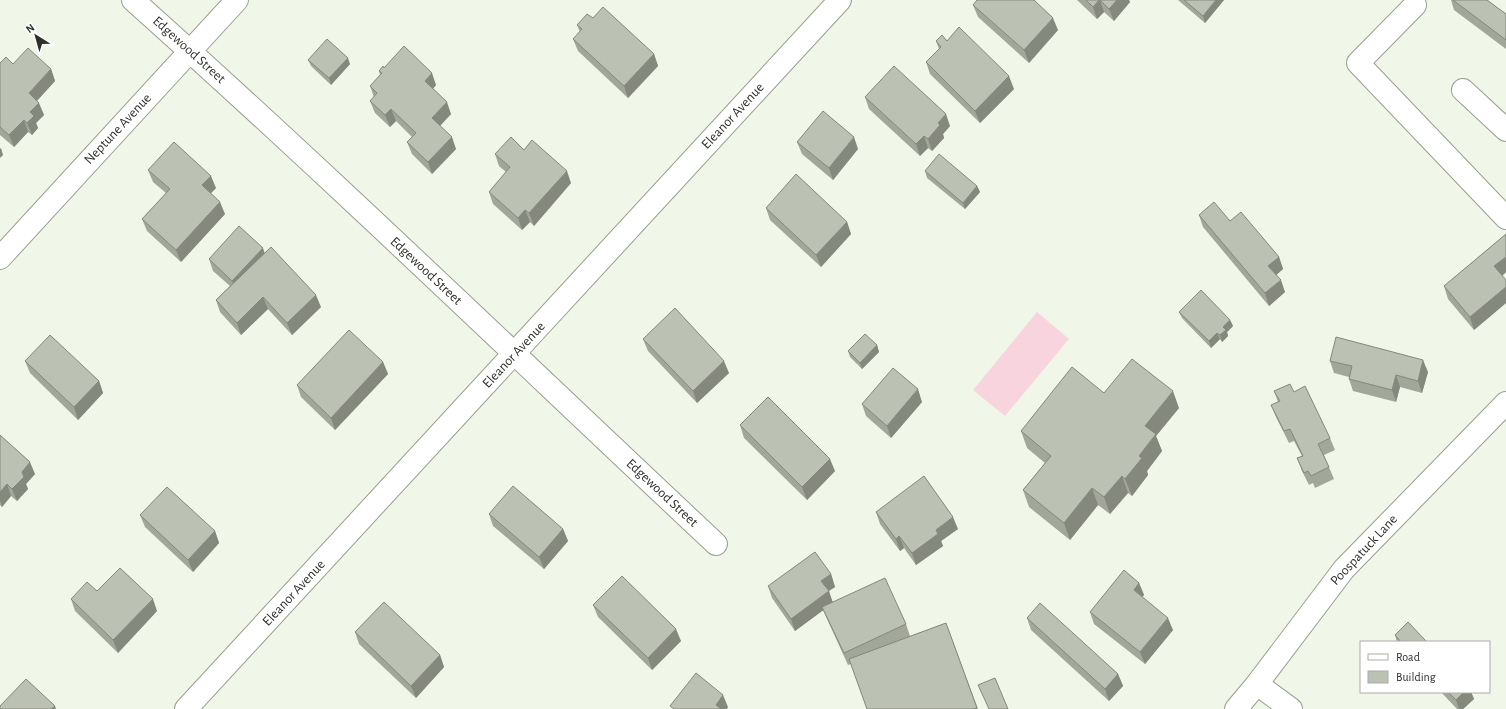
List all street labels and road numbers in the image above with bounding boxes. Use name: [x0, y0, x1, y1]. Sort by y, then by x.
street label: Edgewood Street: [150, 14, 228, 86]
street label: Eleanor Avenue: [699, 80, 767, 152]
street label: Neptune Avenue: [82, 91, 154, 167]
street label: Edgewood Street: [387, 234, 465, 308]
street label: Eleanor Avenue: [480, 319, 548, 391]
street label: Edgewood Street: [623, 456, 701, 530]
street label: Poospatuck Lane: [1328, 512, 1400, 588]
street label: Eleanor Avenue: [260, 557, 328, 629]

